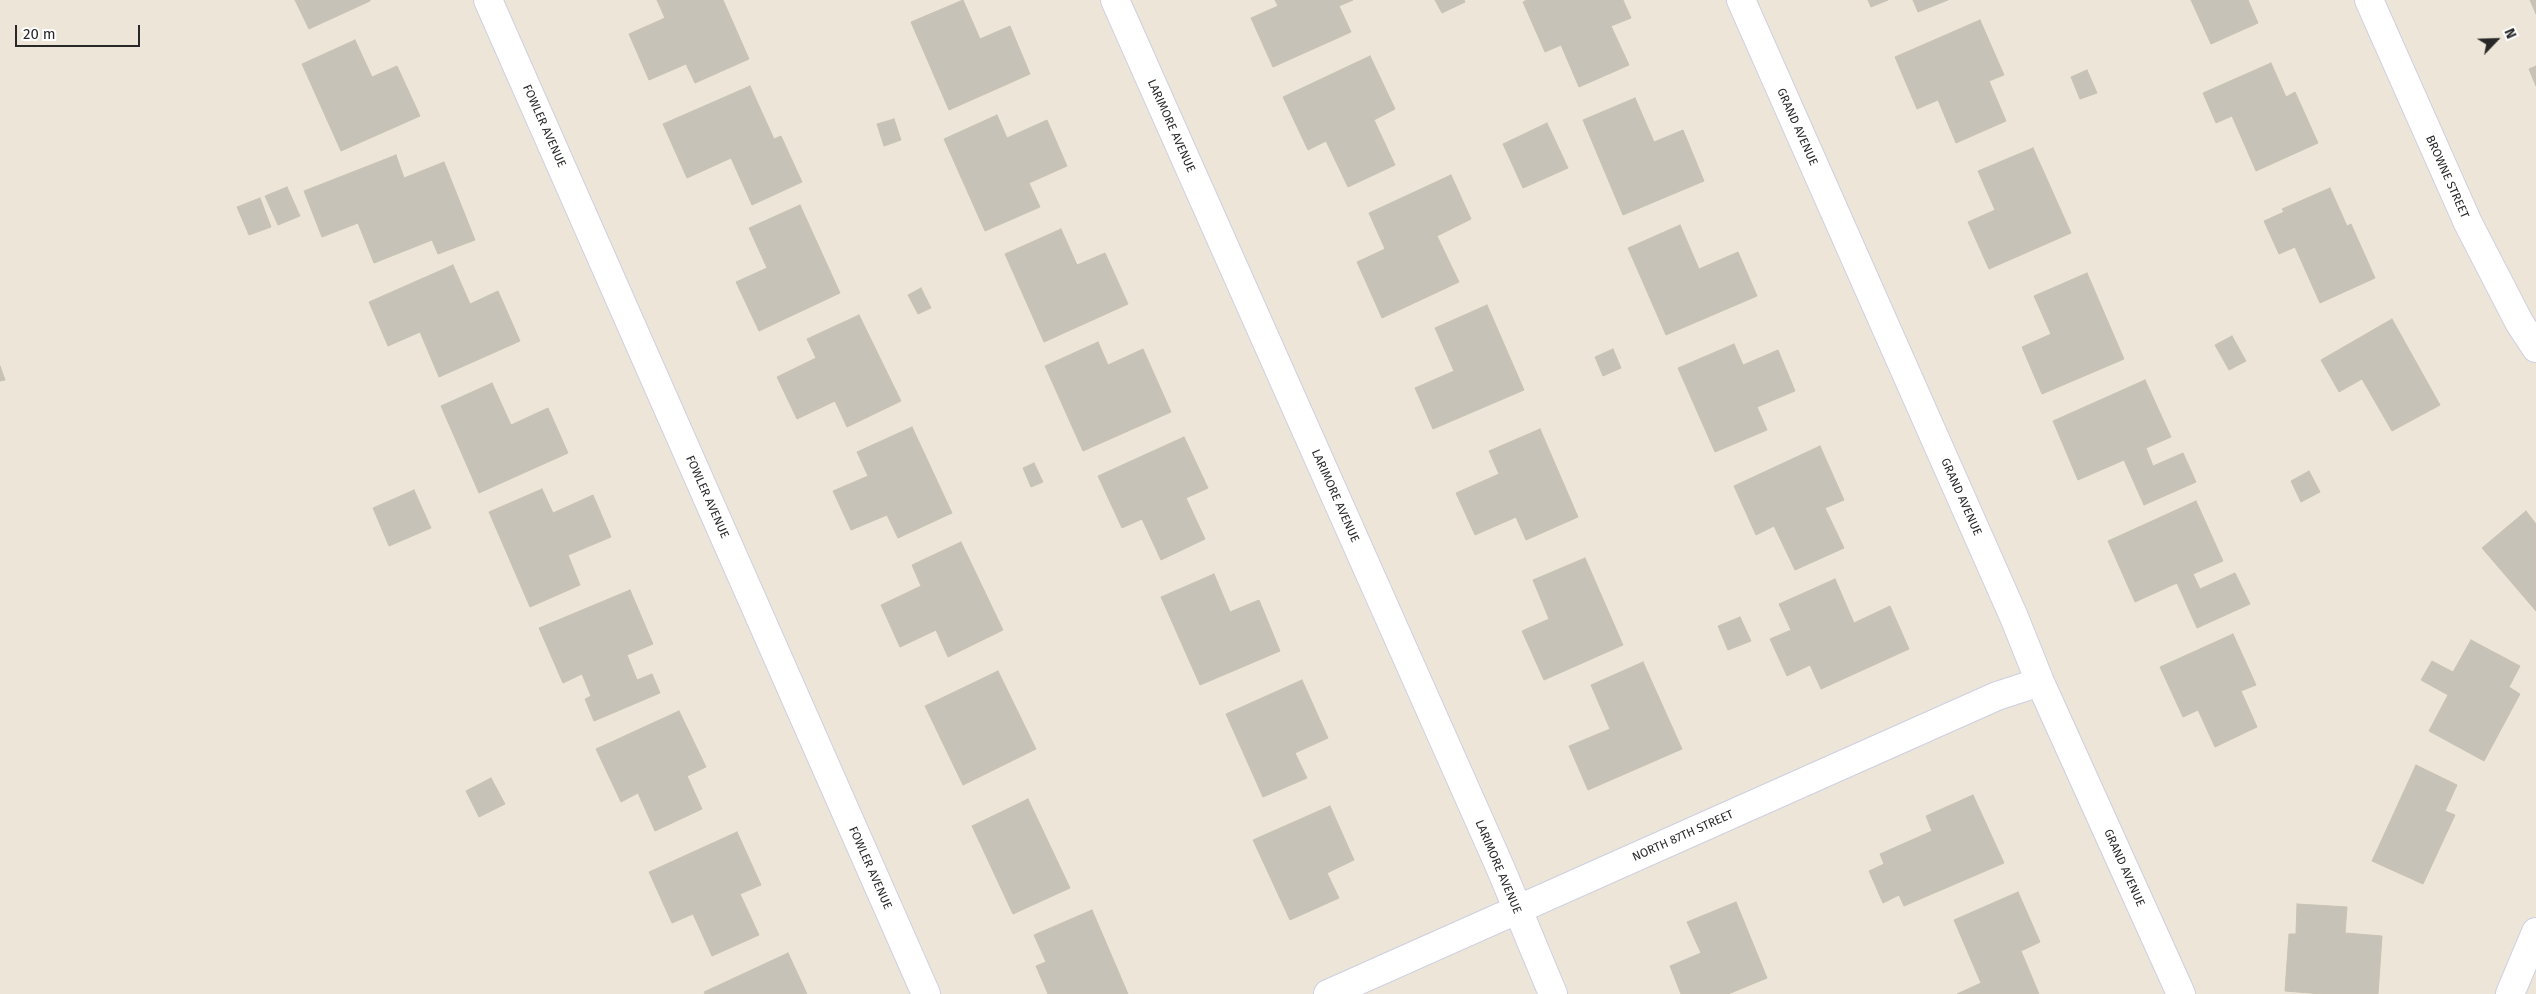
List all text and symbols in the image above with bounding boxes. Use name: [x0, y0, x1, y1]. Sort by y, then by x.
scale bar: [18, 15, 142, 47]
north arrow: [2471, 15, 2521, 65]
text: 20 m: [23, 25, 56, 43]
text: N: [2501, 26, 2520, 41]
street label: LARIMORE AVENUE: [1144, 77, 1198, 175]
street label: FOWLER AVENUE: [519, 82, 569, 170]
street label: GRAND AVENUE: [1774, 86, 1820, 168]
street label: BROWNE STREET: [2422, 133, 2472, 221]
street label: LARIMORE AVENUE: [1308, 447, 1362, 545]
street label: FOWLER AVENUE: [682, 453, 732, 541]
street label: GRAND AVENUE: [1938, 456, 1984, 538]
street label: NORTH 87TH STREET: [1630, 807, 1736, 865]
street label: LARIMORE AVENUE: [1472, 818, 1524, 916]
street label: FOWLER AVENUE: [845, 824, 895, 912]
street label: GRAND AVENUE: [2101, 827, 2147, 909]

